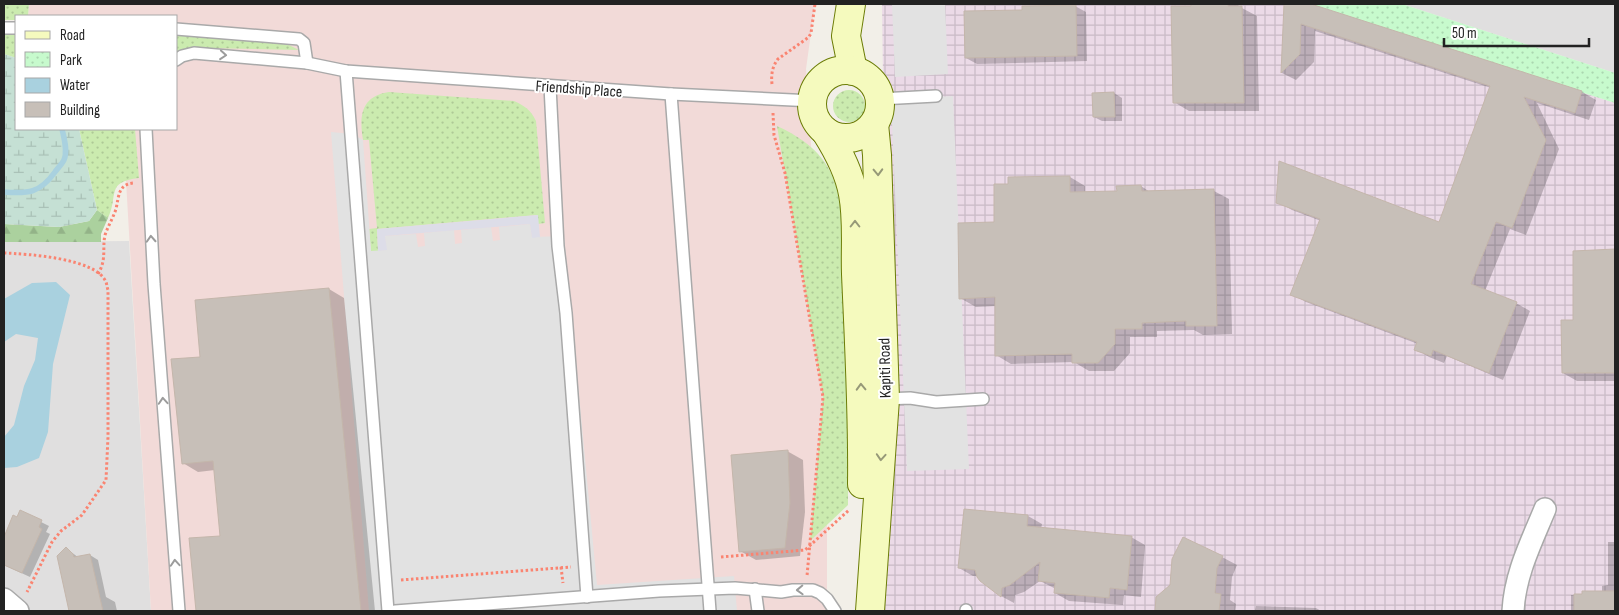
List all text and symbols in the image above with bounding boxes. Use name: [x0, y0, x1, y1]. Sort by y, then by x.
legend: [15, 15, 178, 130]
scale bar: [1444, 15, 1589, 47]
text: 50 m: [1452, 24, 1477, 43]
text: Road: [60, 26, 85, 45]
one-way arrow: [220, 50, 228, 61]
text: Park: [60, 51, 82, 70]
text: Water: [60, 76, 91, 95]
street label: Friendship Place: [535, 77, 623, 102]
text: Building: [60, 101, 100, 120]
one-way arrow: [872, 169, 883, 177]
one-way arrow: [850, 220, 860, 228]
one-way arrow: [146, 234, 157, 242]
street label: Kapiti Road: [875, 338, 896, 398]
one-way arrow: [855, 382, 866, 390]
one-way arrow: [157, 396, 168, 404]
one-way arrow: [875, 454, 886, 462]
one-way arrow: [170, 558, 181, 566]
one-way arrow: [796, 585, 804, 595]

